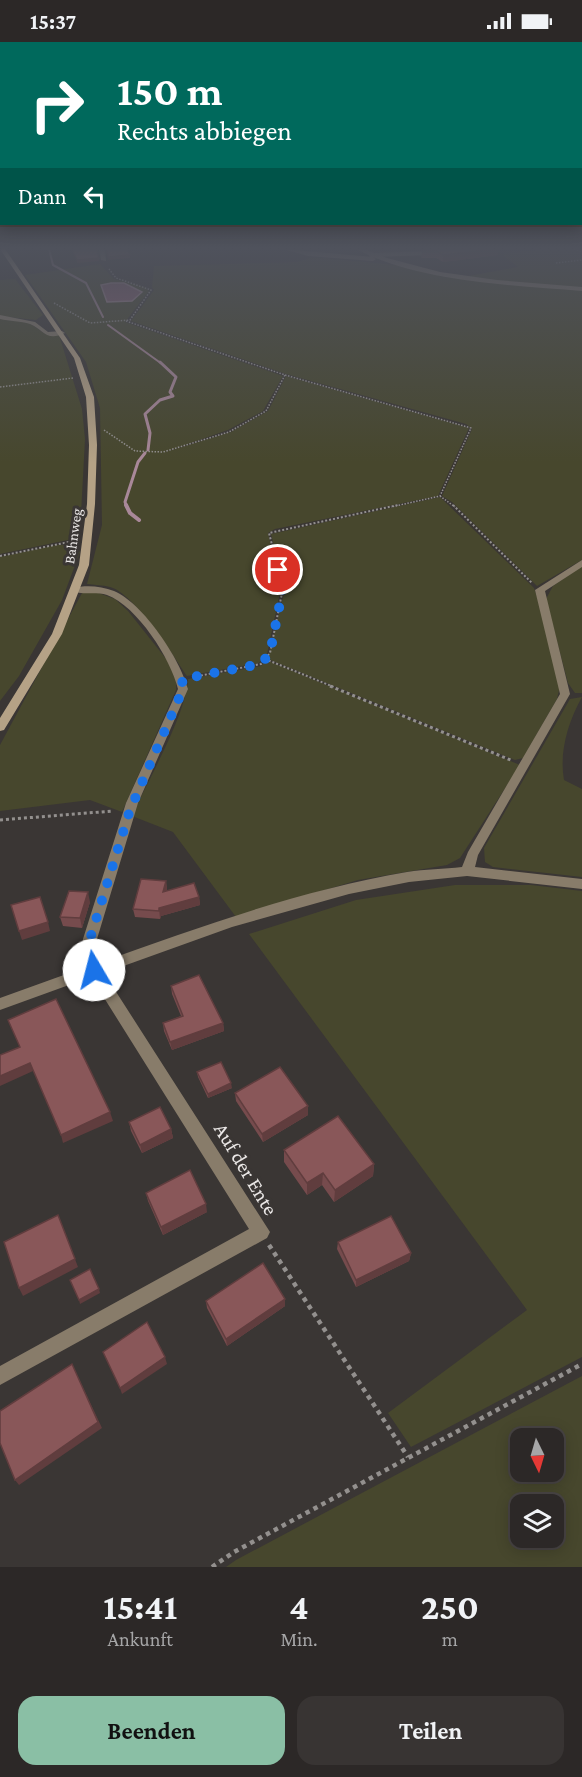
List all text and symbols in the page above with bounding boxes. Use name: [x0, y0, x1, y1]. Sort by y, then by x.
text: 15:37: [30, 9, 76, 34]
icon: right: [18, 66, 96, 144]
text: 150 m: [117, 67, 222, 114]
text: Rechts abbiegen: [117, 116, 292, 146]
icon: left: [78, 180, 111, 213]
text: Dann: [18, 184, 66, 209]
street label: Bahnweg: [61, 507, 86, 565]
pin: [252, 544, 303, 595]
icon: arrive: [261, 553, 294, 586]
position arrow: [62, 938, 126, 1002]
street label: Auf der Ente: [209, 1118, 283, 1220]
north arrow: [510, 1428, 564, 1482]
map controls: [510, 1428, 564, 1548]
button: layers: [510, 1494, 564, 1548]
text: 15:41: [103, 1587, 177, 1627]
text: 4: [289, 1587, 309, 1627]
text: 250: [421, 1587, 479, 1627]
text: Ankunft: [108, 1628, 173, 1650]
text: Min.: [280, 1628, 318, 1650]
text: m: [442, 1628, 458, 1650]
button: Beenden: [18, 1696, 285, 1765]
button: Teilen: [297, 1696, 564, 1765]

